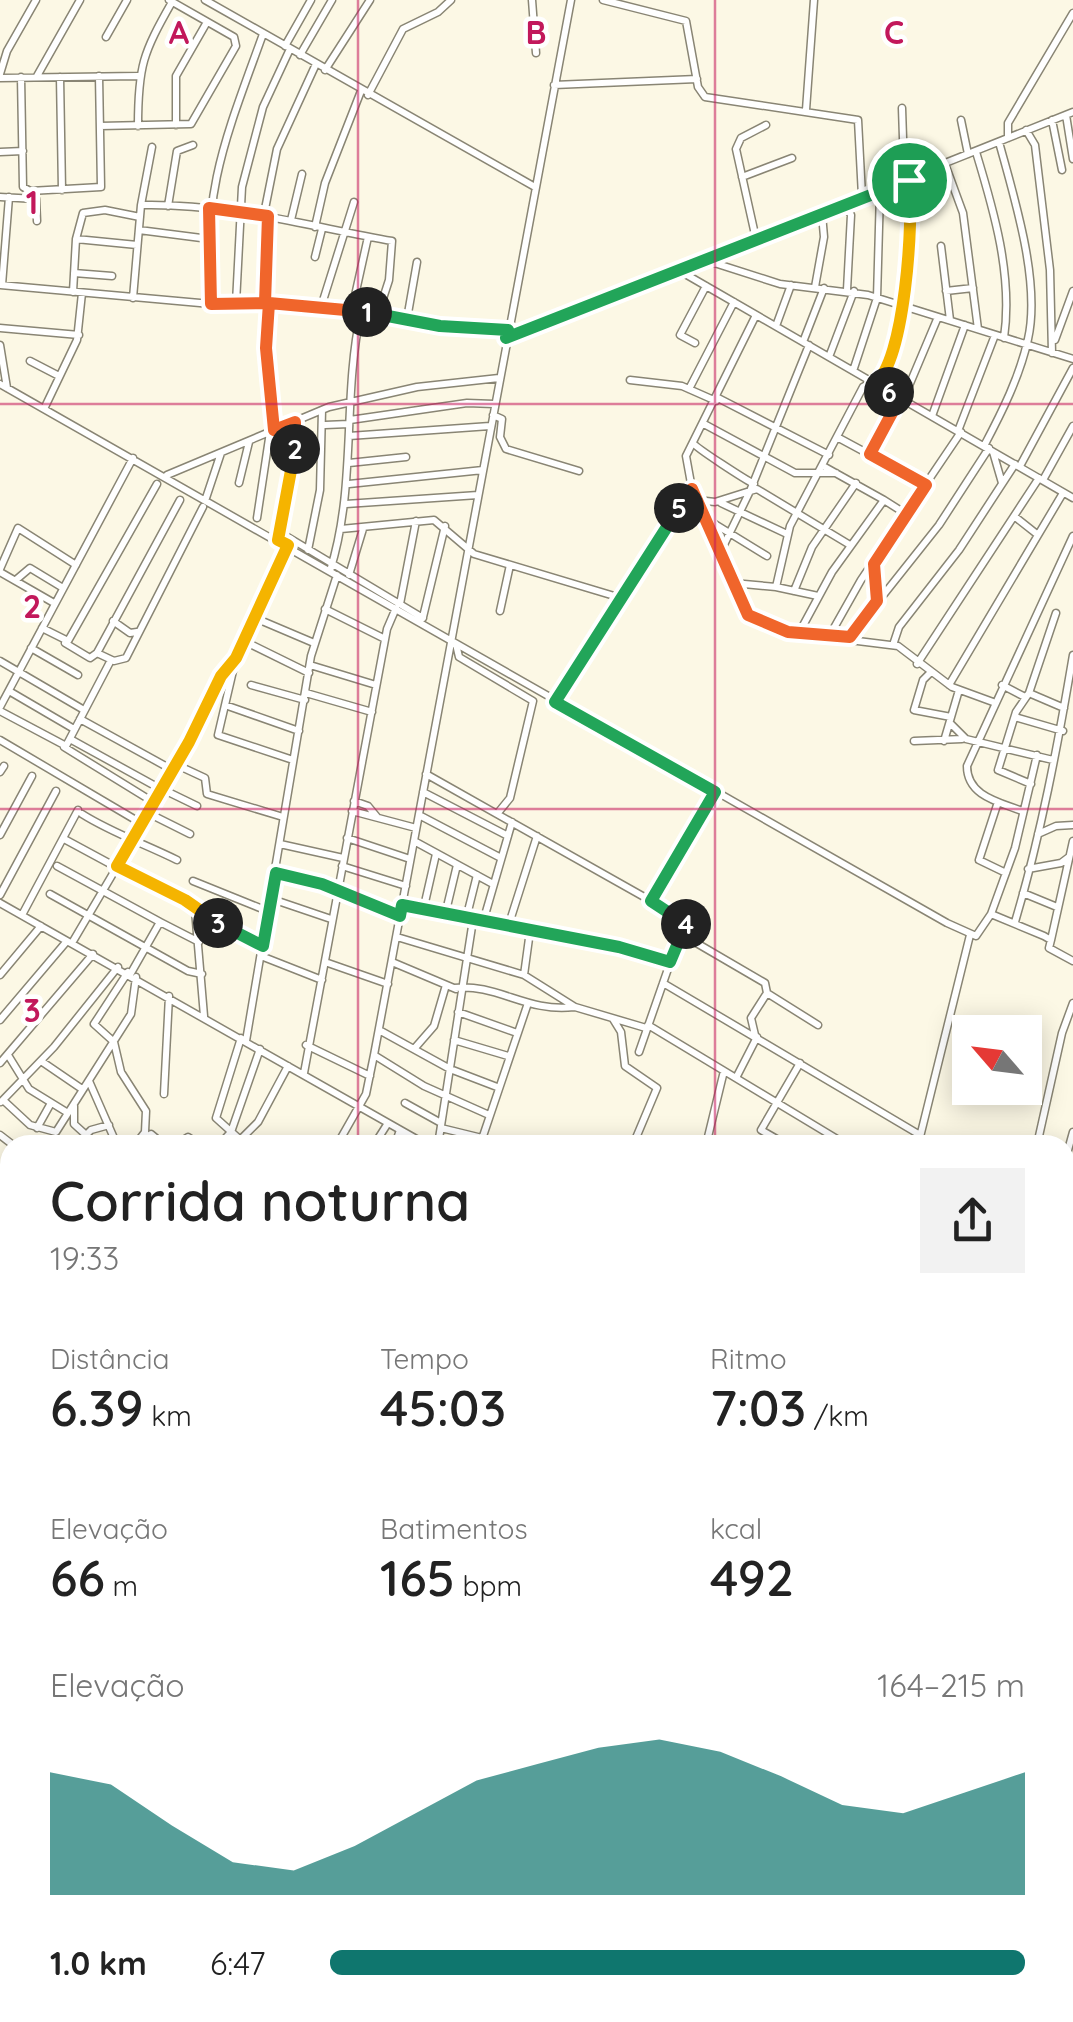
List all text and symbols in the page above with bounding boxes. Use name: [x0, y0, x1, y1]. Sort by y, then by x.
text: A: [169, 12, 190, 52]
text: B: [526, 12, 546, 52]
text: C: [884, 12, 904, 52]
pin: [867, 138, 952, 223]
icon: arrive: [882, 153, 937, 208]
text: 1: [26, 182, 38, 222]
pin: 1: [342, 287, 392, 337]
text: 1: [362, 294, 372, 329]
pin: 6: [864, 367, 914, 417]
text: 6: [881, 374, 897, 409]
pin: 2: [270, 424, 320, 474]
text: 2: [287, 431, 303, 466]
pin: 5: [654, 483, 704, 533]
text: 5: [671, 490, 687, 525]
text: 2: [23, 586, 41, 626]
pin: 3: [193, 898, 243, 948]
pin: 4: [661, 899, 711, 949]
text: 3: [210, 905, 226, 940]
text: 4: [678, 906, 694, 941]
text: 3: [23, 990, 41, 1030]
north arrow: [952, 1015, 1042, 1105]
map controls: [952, 1015, 1042, 1105]
text: Corrida noturna: [50, 1166, 470, 1235]
button: share: [920, 1168, 1025, 1273]
text: 19:33: [50, 1238, 119, 1278]
text: Distância: [50, 1341, 169, 1376]
text: Tempo: [380, 1341, 469, 1376]
text: Ritmo: [710, 1341, 787, 1376]
text: 6.39: [50, 1376, 144, 1439]
text: 45:03: [380, 1376, 506, 1439]
text: 7:03: [710, 1376, 806, 1439]
text: km: [144, 1398, 192, 1433]
text: /km: [806, 1398, 869, 1433]
text: Elevação: [50, 1511, 168, 1546]
text: Batimentos: [380, 1511, 528, 1546]
text: kcal: [710, 1511, 762, 1546]
text: 66: [50, 1546, 105, 1609]
text: 165: [380, 1546, 455, 1609]
text: 492: [710, 1546, 794, 1609]
text: m: [105, 1568, 138, 1603]
text: bpm: [455, 1568, 522, 1603]
text: Elevação: [50, 1665, 185, 1705]
text: 164–215 m: [877, 1665, 1025, 1705]
text: 1.0 km: [50, 1943, 147, 1983]
text: 6:47: [210, 1943, 266, 1983]

